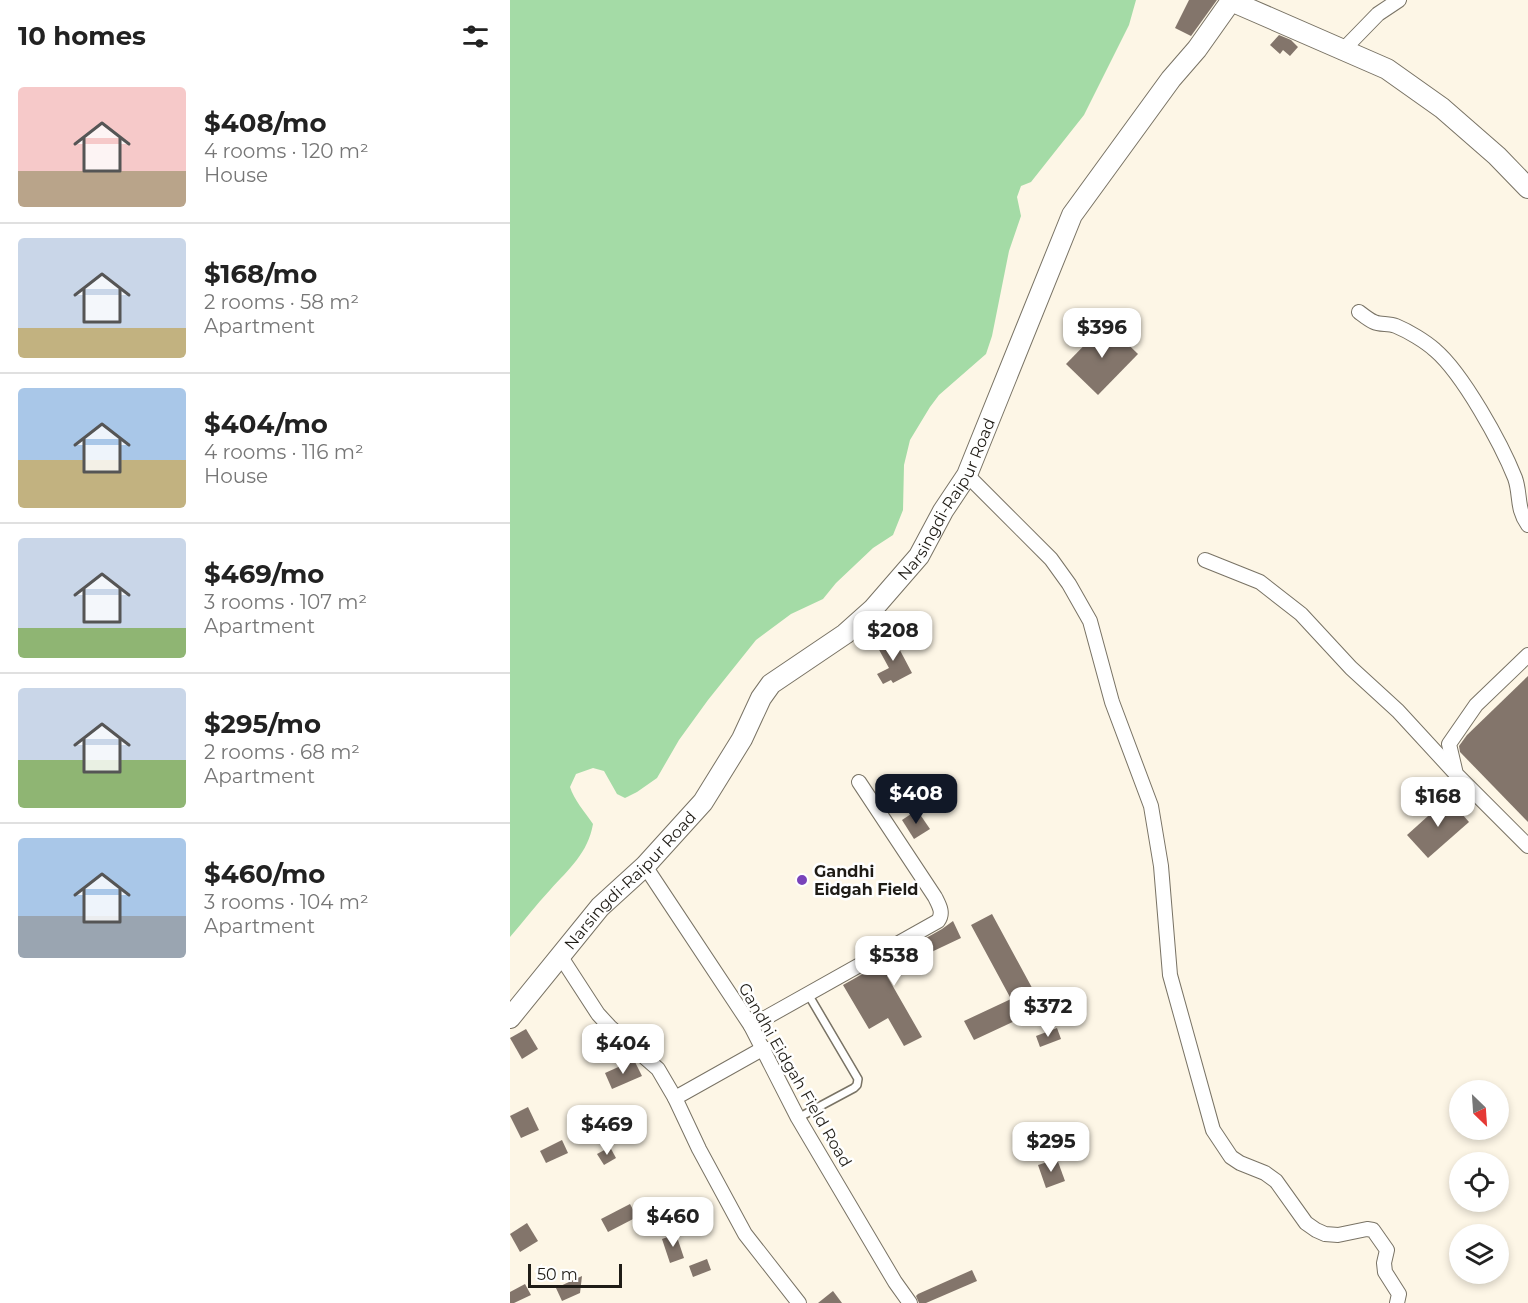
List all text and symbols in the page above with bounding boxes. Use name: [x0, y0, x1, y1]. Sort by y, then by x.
text: 10 homes: [18, 20, 146, 52]
icon: filters: [459, 20, 492, 53]
text: $408/mo: [204, 107, 327, 139]
icon: home: [66, 111, 138, 183]
text: 4 rooms · 120 m²: [204, 139, 369, 163]
text: House: [204, 163, 268, 187]
text: $168/mo: [204, 258, 317, 290]
icon: home: [66, 262, 138, 334]
text: 2 rooms · 58 m²: [204, 290, 359, 314]
pin: $396: [1066, 308, 1138, 359]
text: Apartment: [204, 314, 315, 338]
text: $396: [1077, 315, 1127, 339]
text: $404/mo: [204, 408, 328, 440]
icon: home: [66, 412, 138, 484]
street label: Narsingdi-Raipur Road: [893, 415, 999, 584]
text: 4 rooms · 116 m²: [204, 440, 364, 464]
text: House: [204, 464, 268, 488]
text: $469/mo: [204, 558, 324, 590]
icon: home: [66, 562, 138, 634]
text: 3 rooms · 107 m²: [204, 590, 367, 614]
pin: $208: [857, 611, 929, 662]
text: Apartment: [204, 614, 315, 638]
text: $208: [867, 618, 919, 642]
text: $295/mo: [204, 708, 321, 740]
icon: home: [66, 712, 138, 784]
text: 2 rooms · 68 m²: [204, 740, 360, 764]
text: Apartment: [204, 764, 315, 788]
pin: $408: [880, 774, 952, 825]
pin: $168: [1402, 777, 1474, 828]
text: $408: [889, 781, 943, 805]
text: $168: [1415, 784, 1461, 808]
street label: Narsingdi-Raipur Road: [560, 807, 700, 953]
text: $460/mo: [204, 858, 325, 890]
icon: home: [66, 862, 138, 934]
place label: Gandhi Eidgah Field: [814, 862, 918, 899]
marker: Gandhi Eidgah Field: [795, 873, 809, 887]
text: 3 rooms · 104 m²: [204, 890, 369, 914]
text: Apartment: [204, 914, 315, 938]
pin: $538: [858, 936, 930, 987]
text: $538: [869, 943, 919, 967]
street label: Gandhi Eidgah Field Road: [734, 980, 856, 1170]
pin: $372: [1012, 987, 1084, 1038]
text: $372: [1024, 994, 1072, 1018]
pin: $404: [587, 1024, 659, 1075]
text: $404: [596, 1031, 650, 1055]
north arrow: [1449, 1080, 1509, 1140]
map controls: [1449, 1080, 1509, 1284]
pin: $469: [571, 1105, 643, 1156]
text: $469: [581, 1112, 633, 1136]
pin: $295: [1015, 1122, 1087, 1173]
text: $295: [1026, 1129, 1076, 1153]
button: locate: [1449, 1152, 1509, 1212]
pin: $460: [637, 1197, 709, 1248]
text: $460: [646, 1204, 700, 1228]
button: layers: [1449, 1224, 1509, 1284]
scale bar: [528, 1261, 622, 1288]
text: 50 m: [537, 1265, 578, 1284]

